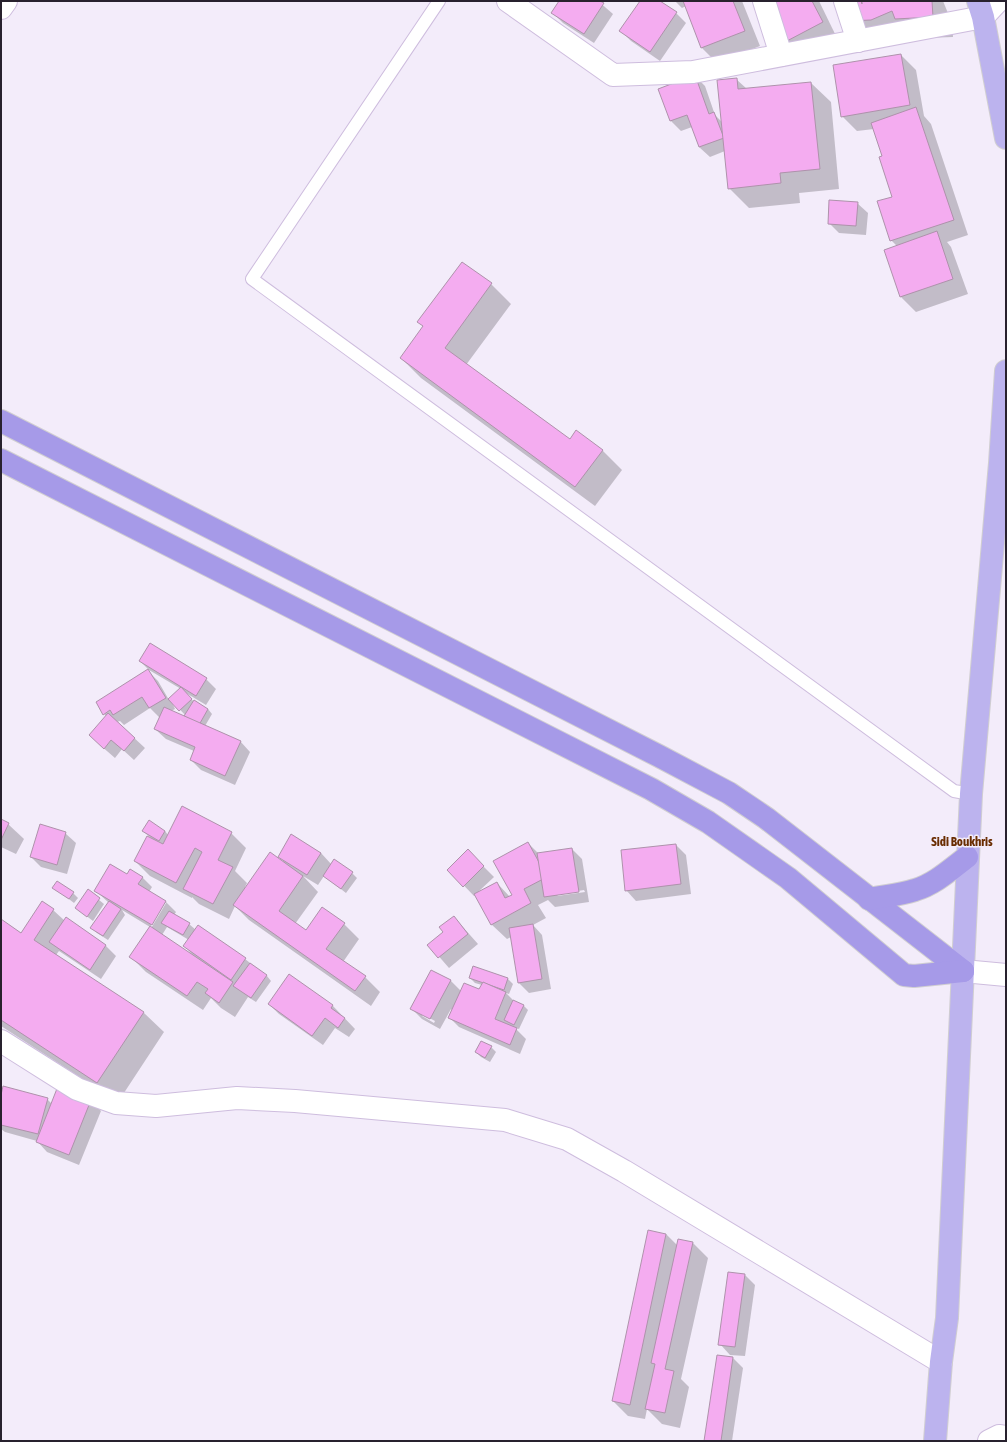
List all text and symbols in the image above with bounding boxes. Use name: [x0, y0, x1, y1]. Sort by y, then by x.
district label: Sidi Boukhris: [931, 834, 993, 849]

